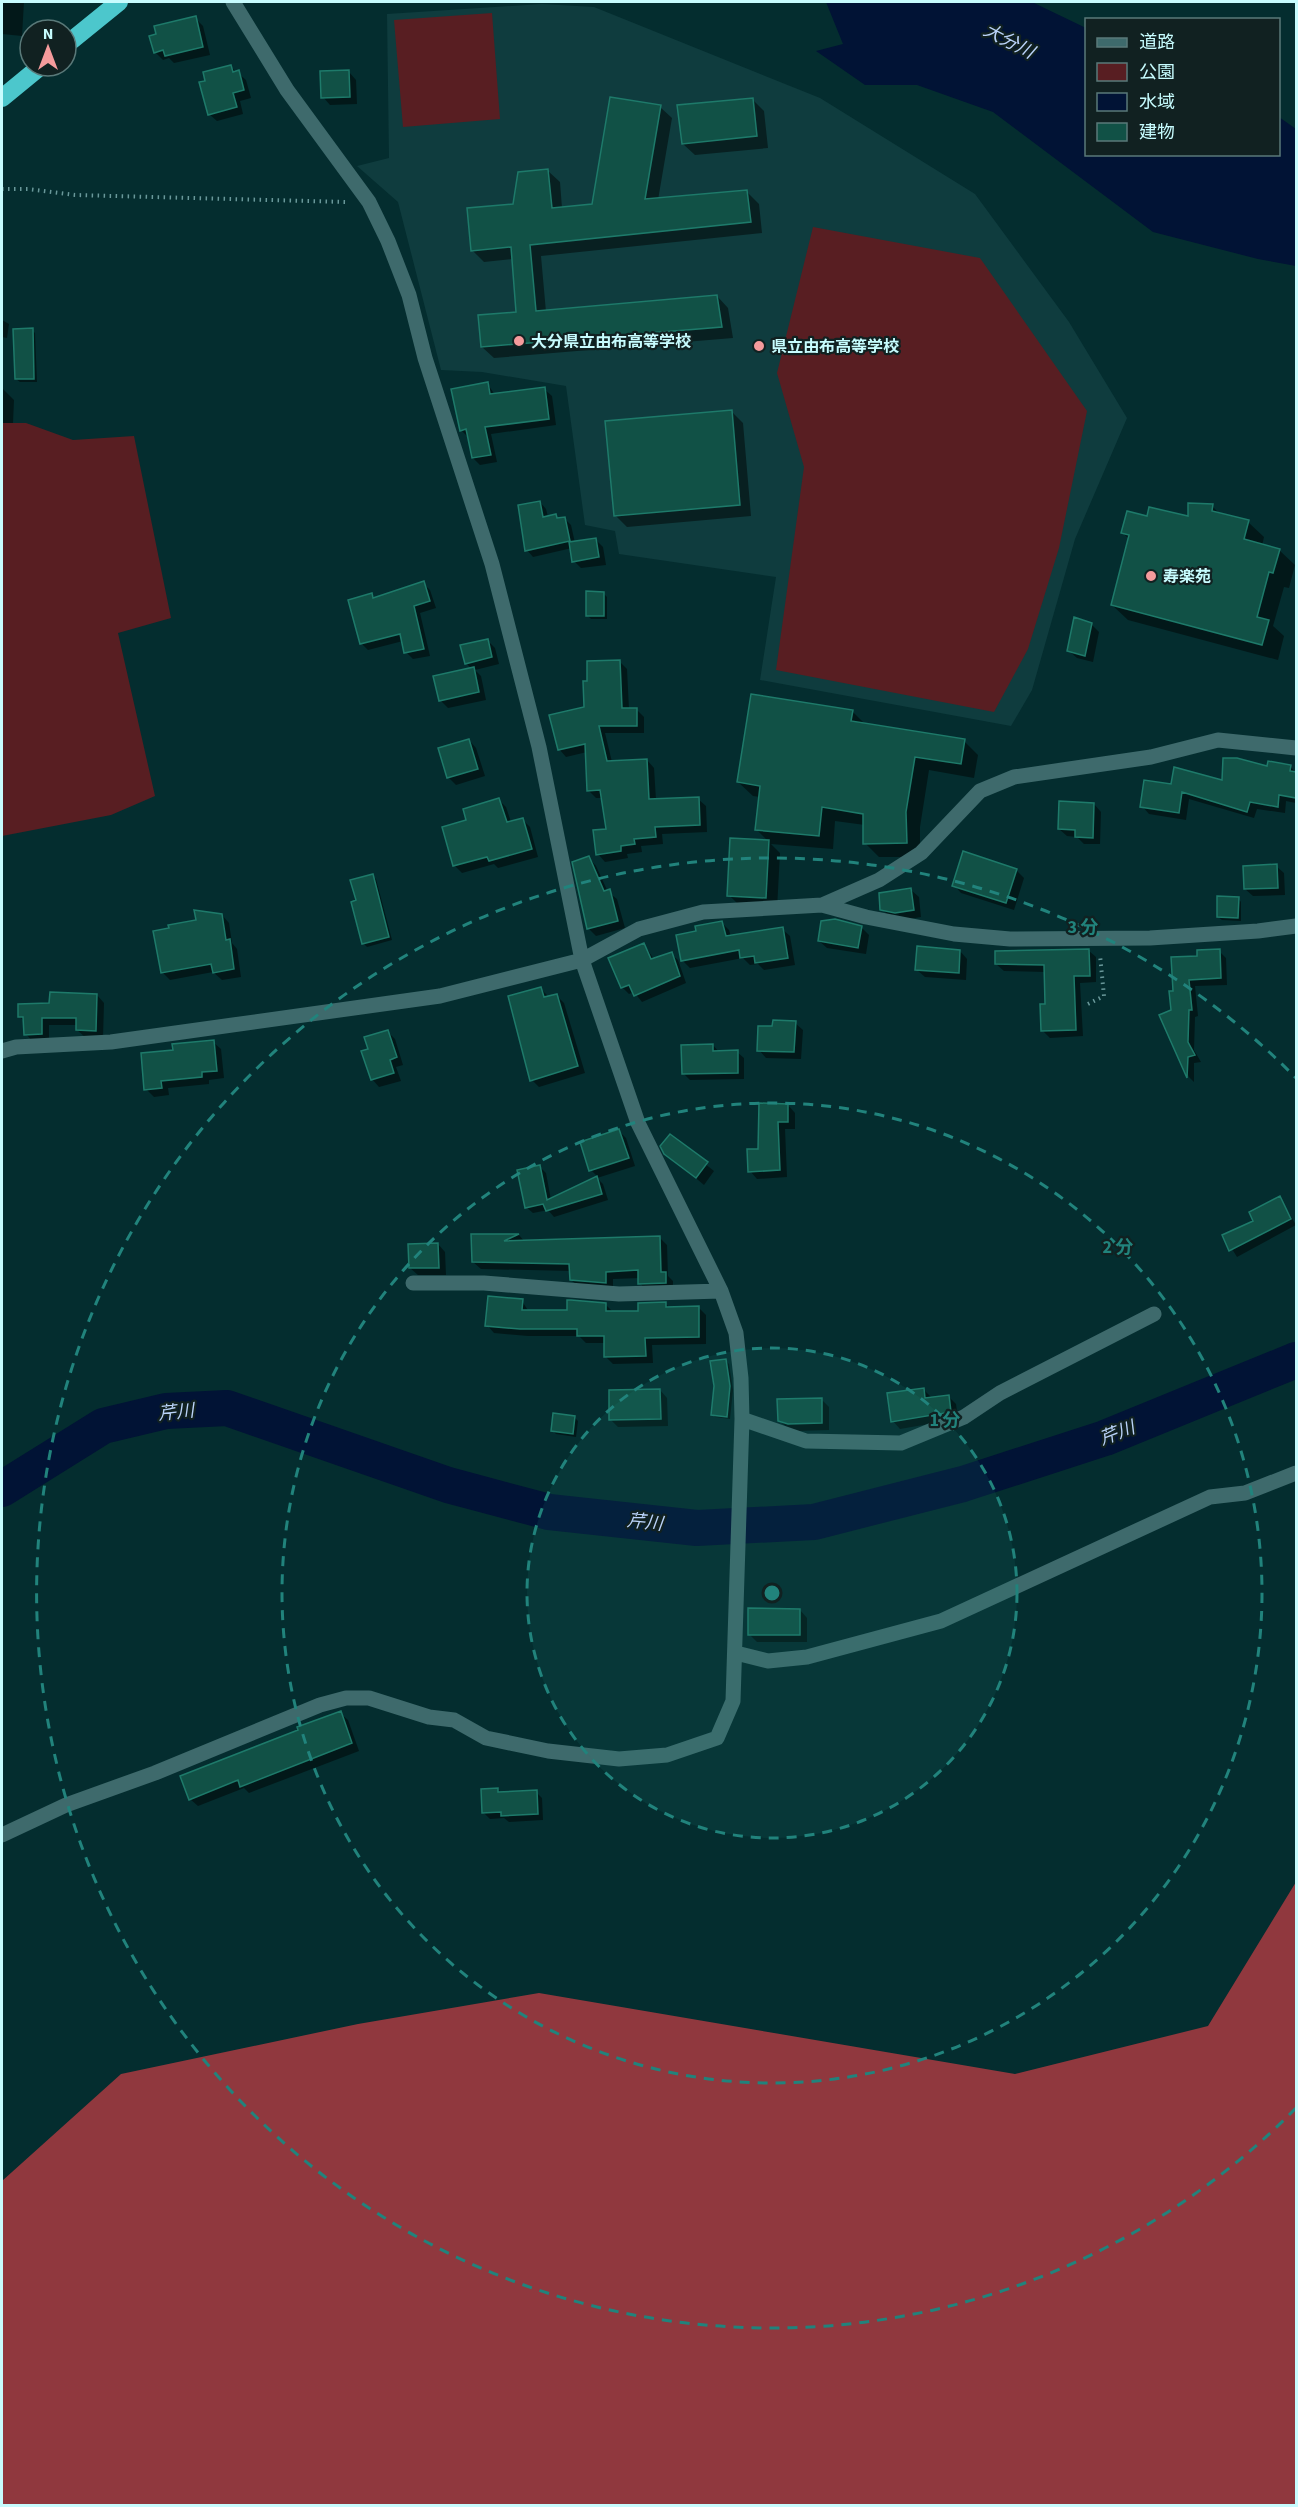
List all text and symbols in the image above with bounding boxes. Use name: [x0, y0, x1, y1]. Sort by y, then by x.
north arrow: [18, 18, 78, 78]
water label: 大分川: [979, 18, 1040, 66]
legend: [1085, 18, 1280, 156]
text: N: [43, 23, 53, 45]
text: 道路: [1139, 30, 1175, 55]
text: 公園: [1139, 60, 1175, 85]
text: 水域: [1139, 90, 1175, 115]
text: 建物: [1139, 120, 1175, 145]
place label: 大分県立由布高等学校: [531, 331, 691, 353]
marker: 大分県立由布高等学校: [512, 334, 526, 348]
place label: 県立由布高等学校: [771, 336, 899, 358]
marker: 県立由布高等学校: [752, 339, 766, 353]
place label: 寿楽苑: [1163, 566, 1211, 588]
marker: 寿楽苑: [1144, 569, 1158, 583]
text: 3 分: [1067, 915, 1099, 940]
text: 2 分: [1102, 1235, 1134, 1260]
water label: 芹川: [157, 1398, 197, 1427]
text: 1 分: [929, 1408, 961, 1433]
water label: 芹川: [1096, 1415, 1140, 1452]
water label: 芹川: [626, 1508, 666, 1537]
centre of rings: [762, 1583, 782, 1603]

